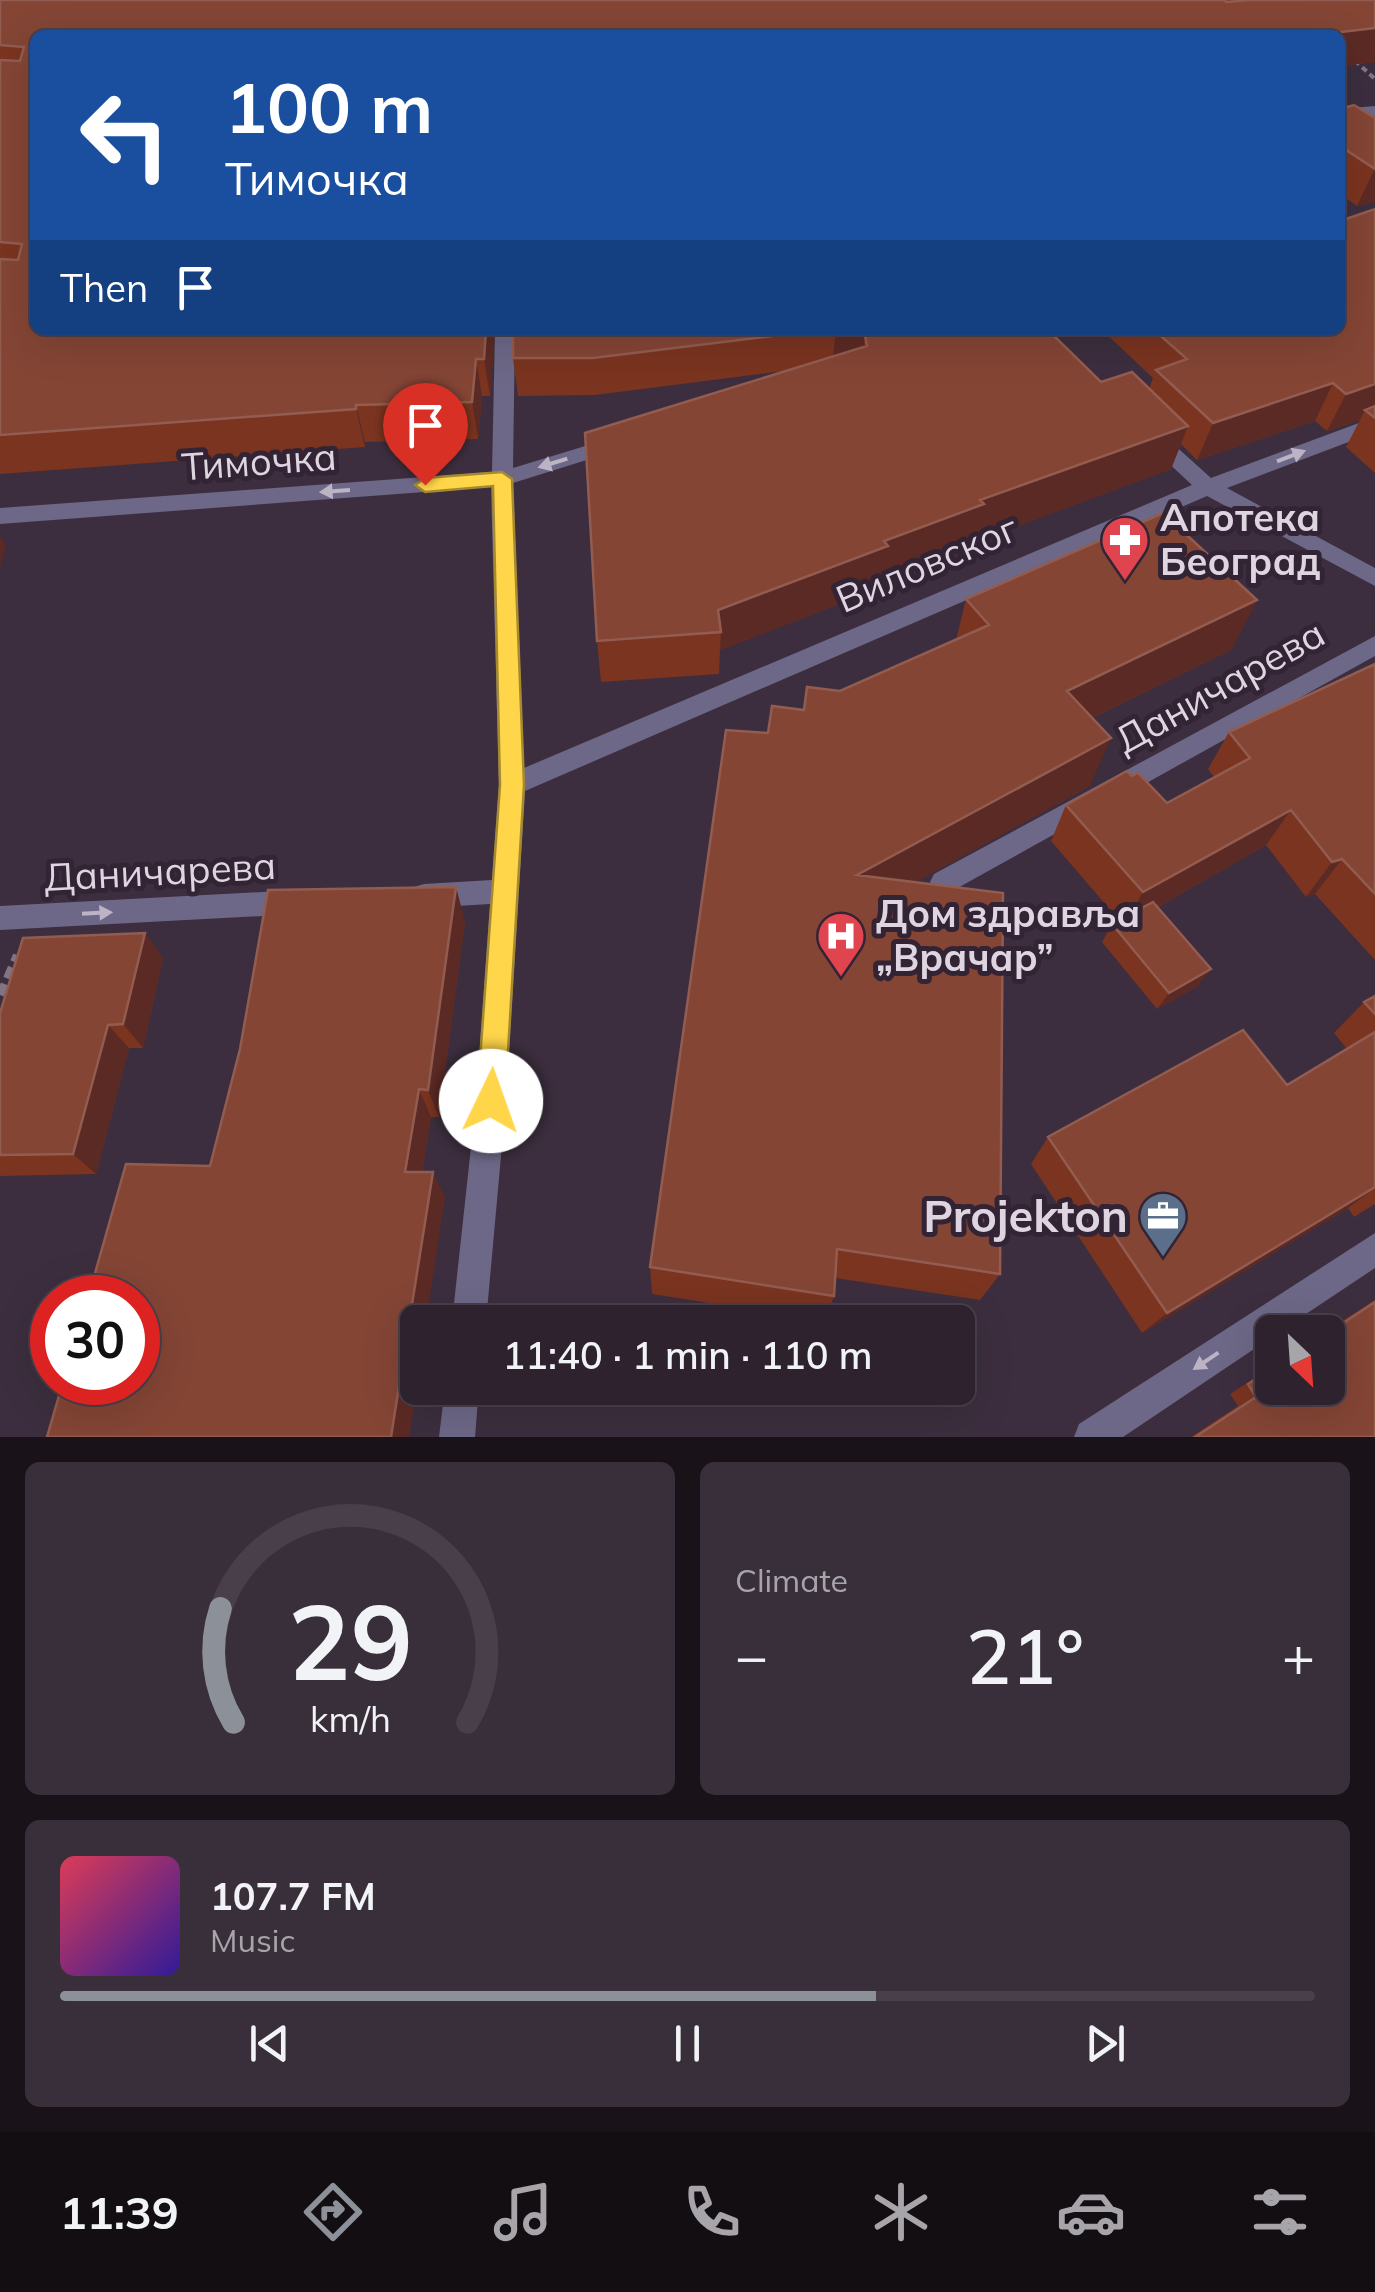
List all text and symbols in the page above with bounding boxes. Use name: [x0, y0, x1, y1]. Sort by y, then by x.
text: 100 m: [225, 63, 433, 151]
icon: left: [60, 70, 190, 200]
text: Тимочка: [225, 150, 409, 206]
icon: arrive: [168, 260, 223, 315]
text: Then: [60, 264, 148, 312]
pin: [383, 383, 468, 486]
icon: arrive: [398, 398, 453, 453]
street label: Тимочка: [180, 432, 338, 490]
one-way arrow: [1276, 448, 1306, 463]
one-way arrow: [538, 457, 568, 472]
one-way arrow: [319, 484, 351, 500]
place label: Апотека Београд: [1160, 493, 1321, 585]
street label: Виловског: [829, 503, 1025, 623]
pharmacy icon: Апотека Београд: [1099, 514, 1151, 582]
street label: Даничарева: [1106, 609, 1333, 763]
street label: Даничарева: [43, 841, 277, 901]
place label: Дом здравља „Врачар”: [876, 889, 1140, 981]
one-way arrow: [82, 905, 114, 921]
hospital icon: Дом здравља „Врачар”: [815, 910, 867, 978]
position arrow: [439, 1049, 543, 1153]
place label: Projekton: [923, 1187, 1128, 1243]
office icon: Projekton: [1137, 1190, 1189, 1258]
speed limit sign: 30: [30, 1275, 160, 1405]
north arrow: [1255, 1315, 1345, 1405]
map controls: [1255, 1315, 1345, 1405]
text: 11:40 · 1 min · 110 m: [502, 1331, 873, 1379]
one-way arrow: [1193, 1351, 1220, 1370]
text: Climate: [735, 1560, 848, 1600]
text: 29: [288, 1575, 412, 1706]
text: 21°: [966, 1609, 1084, 1703]
text: −: [735, 1621, 768, 1690]
text: +: [1282, 1621, 1315, 1690]
text: km/h: [310, 1696, 390, 1741]
text: 107.7 FM: [210, 1872, 376, 1920]
text: Music: [210, 1920, 295, 1960]
icon: previous: [242, 2016, 297, 2071]
icon: pause: [660, 2016, 715, 2071]
icon: next: [1078, 2016, 1133, 2071]
icon: directions: [298, 2177, 368, 2247]
icon: music: [488, 2177, 558, 2247]
icon: phone: [677, 2177, 747, 2247]
icon: climate: [866, 2177, 936, 2247]
icon: car: [1056, 2177, 1126, 2247]
icon: filters: [1245, 2177, 1315, 2247]
text: 11:39: [60, 2184, 179, 2240]

